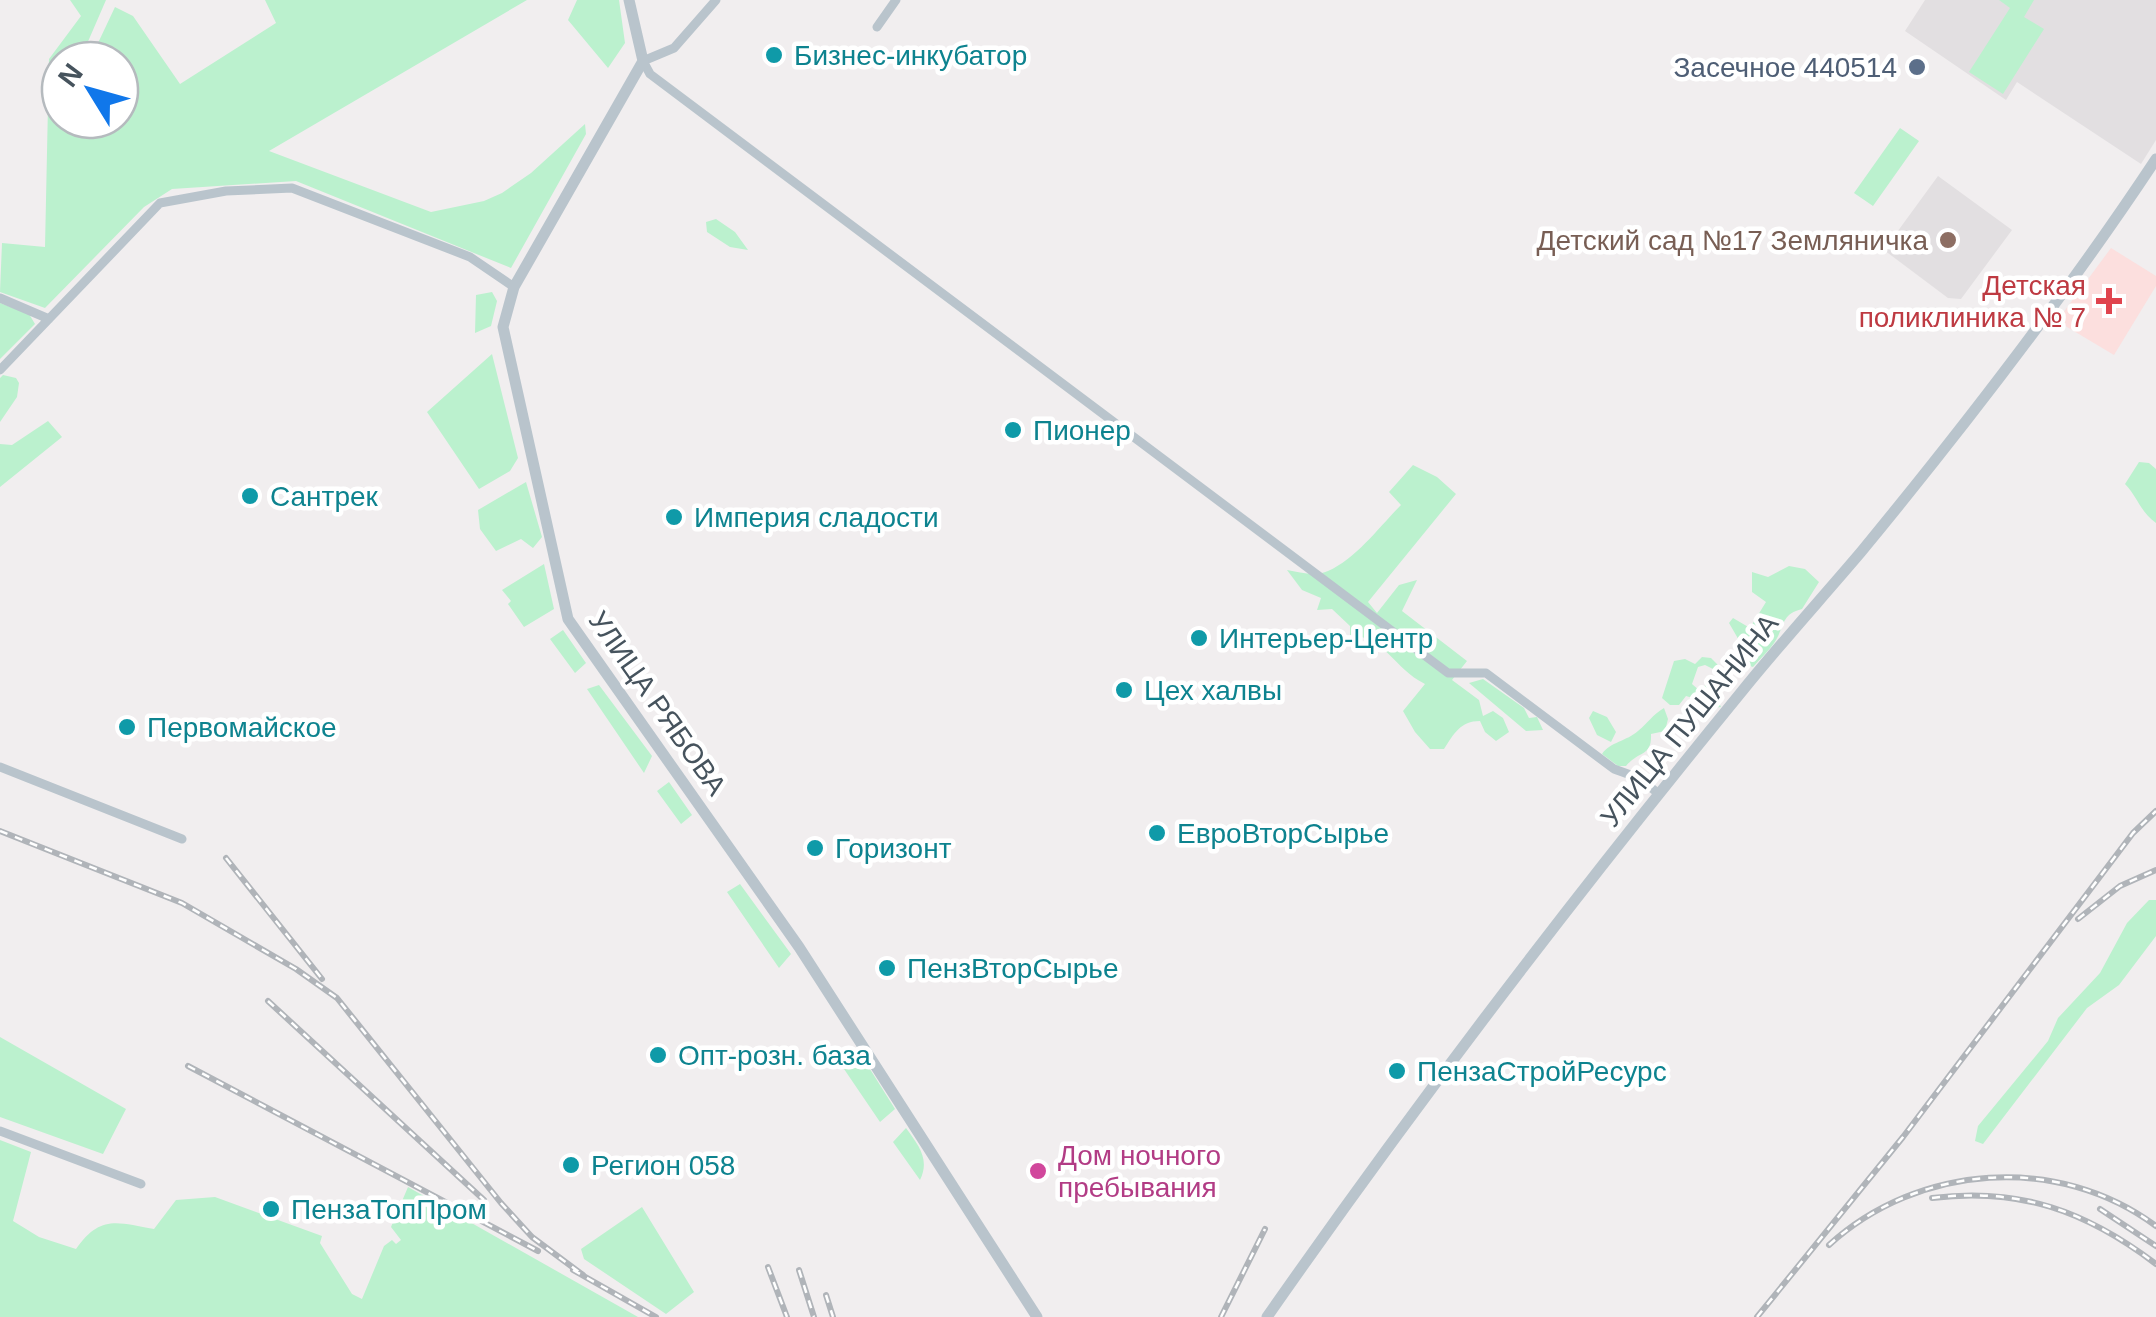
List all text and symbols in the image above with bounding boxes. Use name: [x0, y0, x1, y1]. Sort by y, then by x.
north arrow: [40, 40, 140, 140]
place label: Бизнес-инкубатор: [794, 40, 1027, 71]
marker: Бизнес-инкубатор: [763, 44, 785, 66]
place label: Засечное 440514: [1673, 52, 1897, 83]
marker: Засечное 440514: [1906, 56, 1928, 78]
text: N: [52, 58, 89, 93]
place label: Детский сад №17 Земляничка: [1537, 225, 1928, 256]
marker: Детский сад №17 Земляничка: [1937, 229, 1959, 251]
place label: Детская поликлиника № 7: [1859, 270, 2086, 333]
marker: Детская поликлиника № 7: [2096, 288, 2122, 314]
place label: Пионер: [1033, 415, 1131, 446]
marker: Пионер: [1002, 419, 1024, 441]
place label: Сантрек: [270, 481, 379, 512]
marker: Сантрек: [239, 485, 261, 507]
place label: Империя сладости: [694, 502, 939, 533]
marker: Империя сладости: [663, 506, 685, 528]
street label: УЛИЦА РЯБОВА: [583, 605, 733, 801]
street label: УЛИЦА ПУШАНИНА: [1594, 608, 1785, 833]
place label: Интерьер-Центр: [1219, 623, 1433, 654]
marker: Интерьер-Центр: [1188, 627, 1210, 649]
place label: Цех халвы: [1144, 675, 1282, 706]
marker: Цех халвы: [1113, 679, 1135, 701]
place label: Первомайское: [147, 712, 337, 743]
marker: Первомайское: [116, 716, 138, 738]
place label: ЕвроВторСырье: [1177, 818, 1389, 849]
marker: ЕвроВторСырье: [1146, 822, 1168, 844]
place label: Горизонт: [835, 833, 952, 864]
marker: Горизонт: [804, 837, 826, 859]
place label: ПензВторСырье: [907, 953, 1118, 984]
marker: ПензВторСырье: [876, 957, 898, 979]
place label: Опт-розн. база: [678, 1040, 871, 1071]
marker: Опт-розн. база: [647, 1044, 669, 1066]
place label: ПензаСтройРесурс: [1417, 1056, 1667, 1087]
marker: ПензаСтройРесурс: [1386, 1060, 1408, 1082]
place label: Дом ночного пребывания: [1058, 1140, 1221, 1203]
place label: Регион 058: [591, 1150, 735, 1181]
marker: Регион 058: [560, 1154, 582, 1176]
marker: Дом ночного пребывания: [1027, 1160, 1049, 1182]
place label: ПензаТопПром: [291, 1194, 487, 1225]
marker: ПензаТопПром: [260, 1198, 282, 1220]

